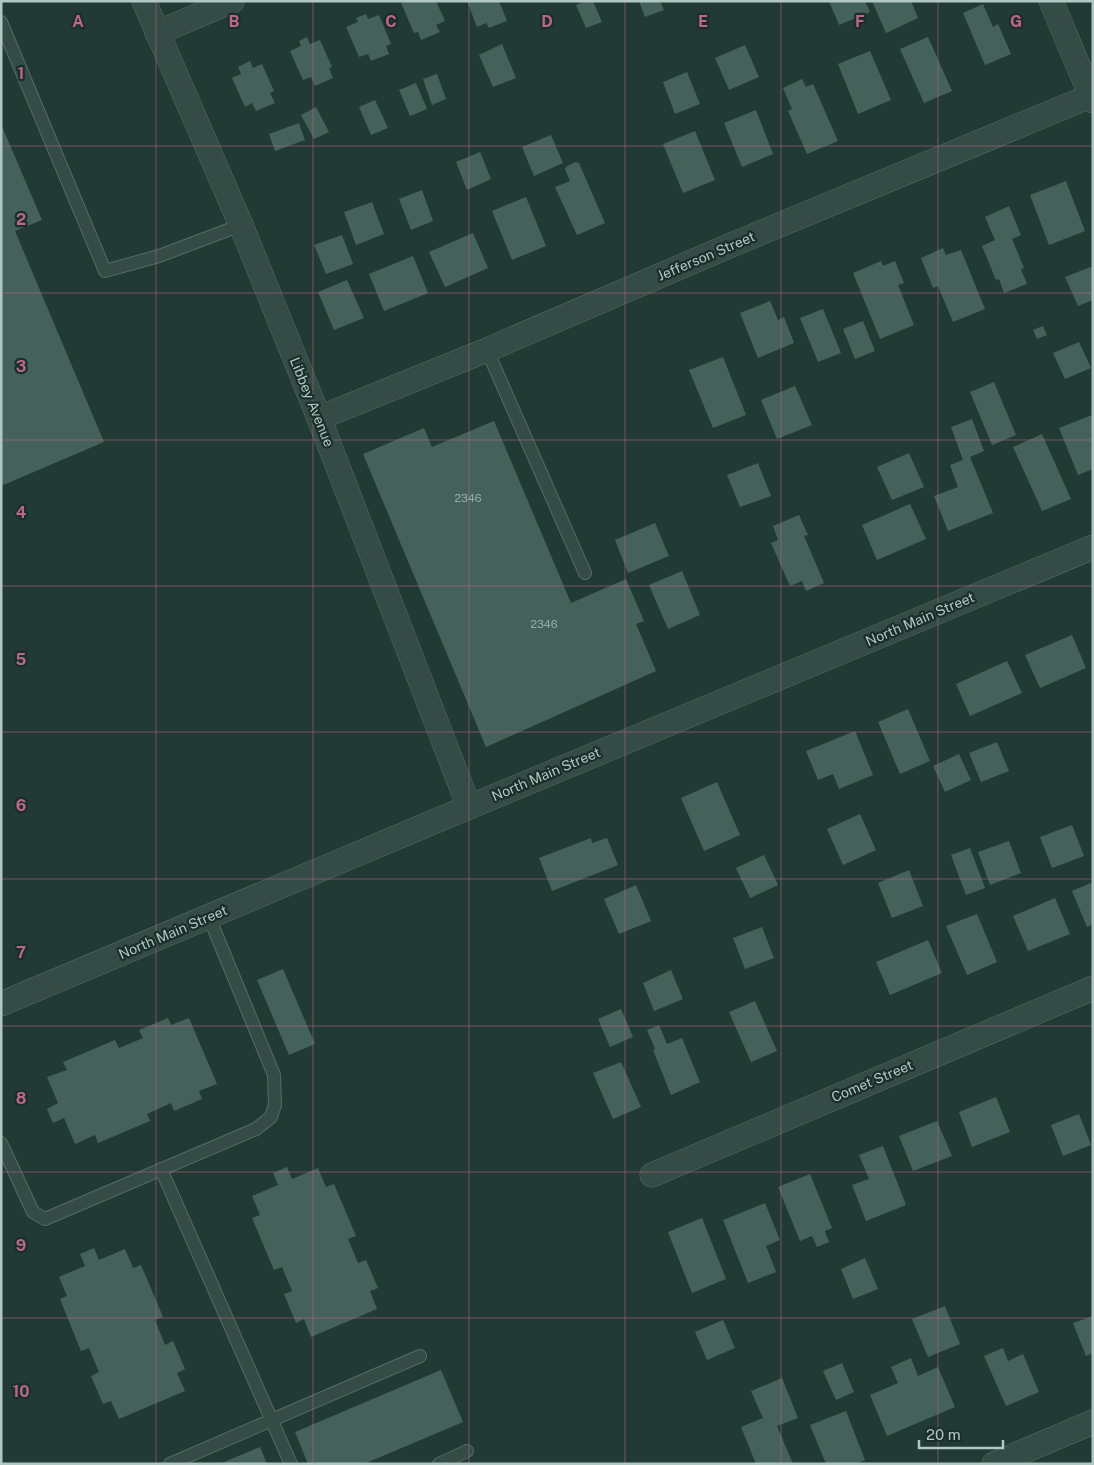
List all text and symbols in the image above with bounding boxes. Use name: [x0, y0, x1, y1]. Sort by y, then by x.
text: A: [72, 12, 84, 31]
text: B: [229, 12, 240, 31]
text: C: [385, 12, 397, 31]
text: D: [541, 12, 553, 31]
text: E: [698, 12, 708, 31]
text: F: [855, 12, 865, 31]
text: G: [1010, 12, 1022, 31]
text: 1: [18, 64, 24, 83]
text: 2: [16, 210, 26, 229]
street label: Jefferson Street: [655, 228, 757, 284]
street label: Libbey Avenue: [287, 355, 337, 449]
text: 3: [16, 357, 26, 376]
house number: 2346: [454, 492, 482, 504]
text: 4: [16, 503, 27, 522]
street label: North Main Street: [863, 589, 977, 649]
house number: 2346: [530, 618, 558, 630]
text: 5: [16, 650, 27, 669]
street label: North Main Street: [489, 744, 603, 804]
text: 6: [16, 796, 26, 815]
street label: North Main Street: [116, 902, 230, 962]
text: 7: [16, 943, 26, 962]
street label: Comet Street: [829, 1057, 915, 1105]
text: 8: [16, 1089, 27, 1108]
text: 9: [16, 1236, 26, 1255]
text: 10: [12, 1382, 30, 1401]
scale bar: [919, 1418, 1003, 1450]
text: 20 m: [926, 1426, 961, 1443]

